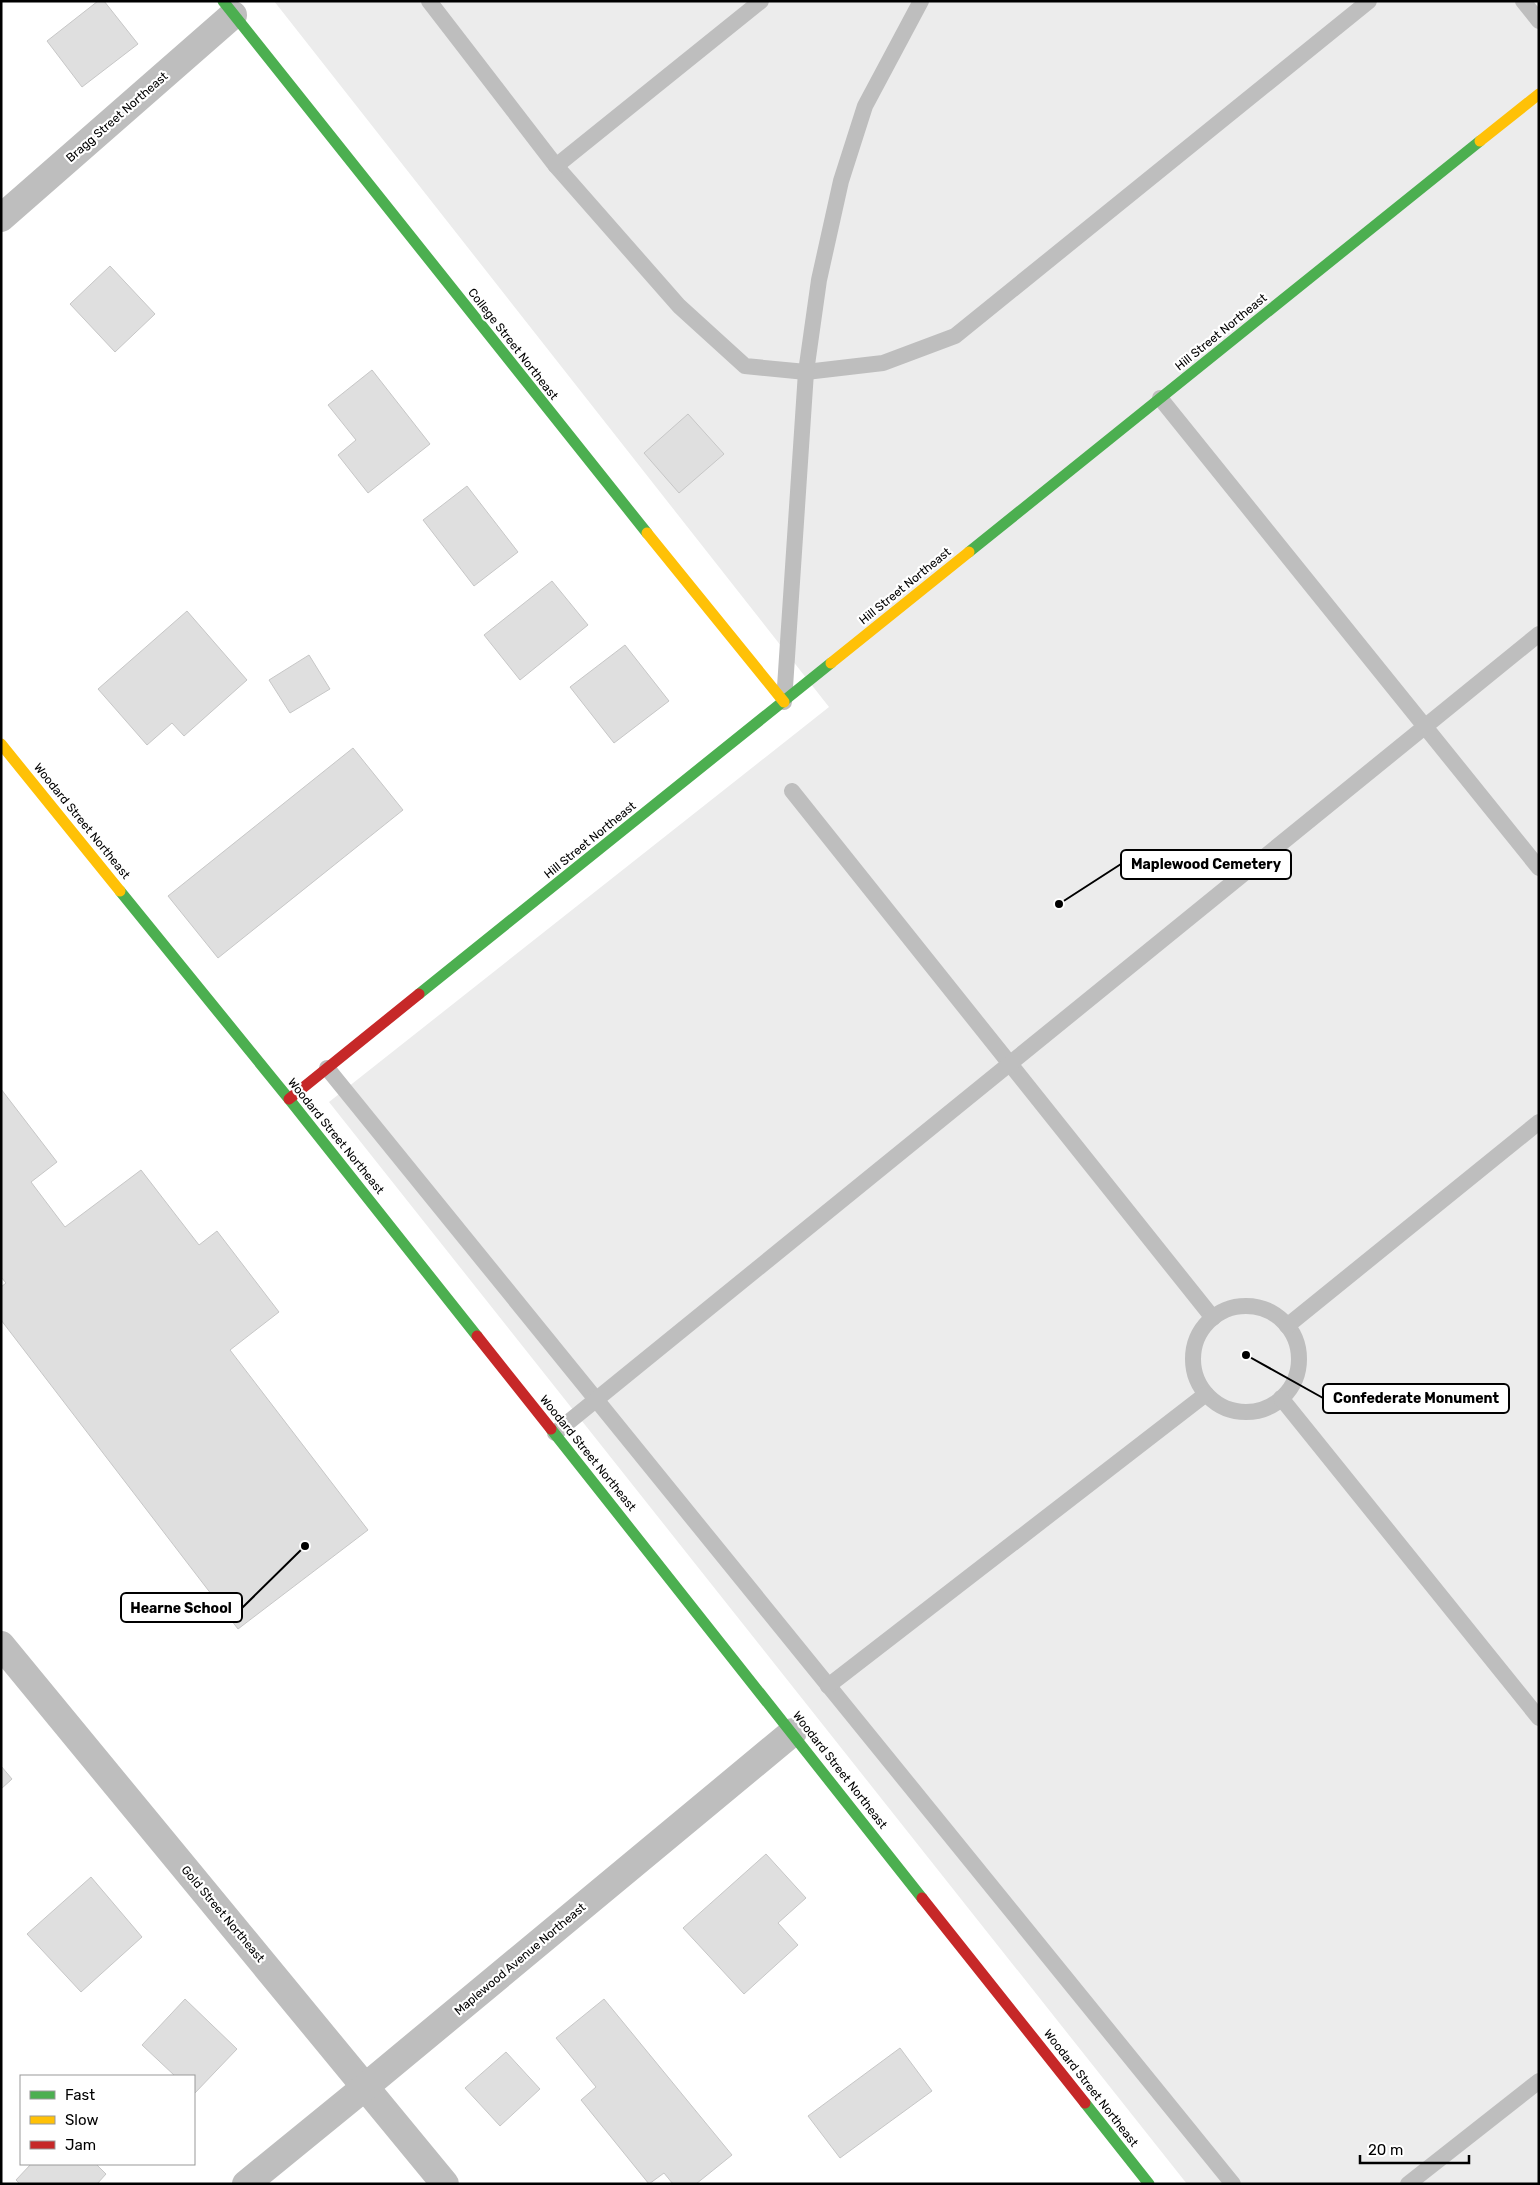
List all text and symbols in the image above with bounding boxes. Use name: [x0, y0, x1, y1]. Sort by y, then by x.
street label: Bragg Street Northeast: [63, 69, 171, 165]
street label: College Street Northeast: [465, 285, 561, 403]
street label: Hill Street Northeast: [1172, 291, 1270, 373]
street label: Hill Street Northeast: [856, 545, 954, 627]
street label: Woodard Street Northeast: [31, 760, 133, 882]
street label: Hill Street Northeast: [541, 799, 639, 881]
callout: Maplewood Cemetery: [1121, 850, 1291, 879]
text: Maplewood Cemetery: [1131, 856, 1282, 873]
street label: Woodard Street Northeast: [285, 1075, 387, 1197]
callout: Confederate Monument: [1323, 1384, 1509, 1413]
text: Confederate Monument: [1333, 1390, 1499, 1407]
street label: Woodard Street Northeast: [537, 1392, 639, 1514]
callout: Hearne School: [121, 1593, 242, 1622]
text: Hearne School: [130, 1600, 232, 1617]
street label: Woodard Street Northeast: [790, 1709, 890, 1832]
street label: Gold Street Northeast: [179, 1863, 268, 1965]
street label: Maplewood Avenue Northeast: [452, 1900, 589, 2018]
street label: Woodard Street Northeast: [1041, 2027, 1141, 2150]
legend: [20, 2075, 195, 2165]
text: Fast: [65, 2086, 95, 2104]
text: Slow: [65, 2111, 98, 2129]
scale bar: [1360, 2132, 1469, 2164]
text: Jam: [65, 2136, 96, 2154]
text: 20 m: [1368, 2141, 1403, 2159]

